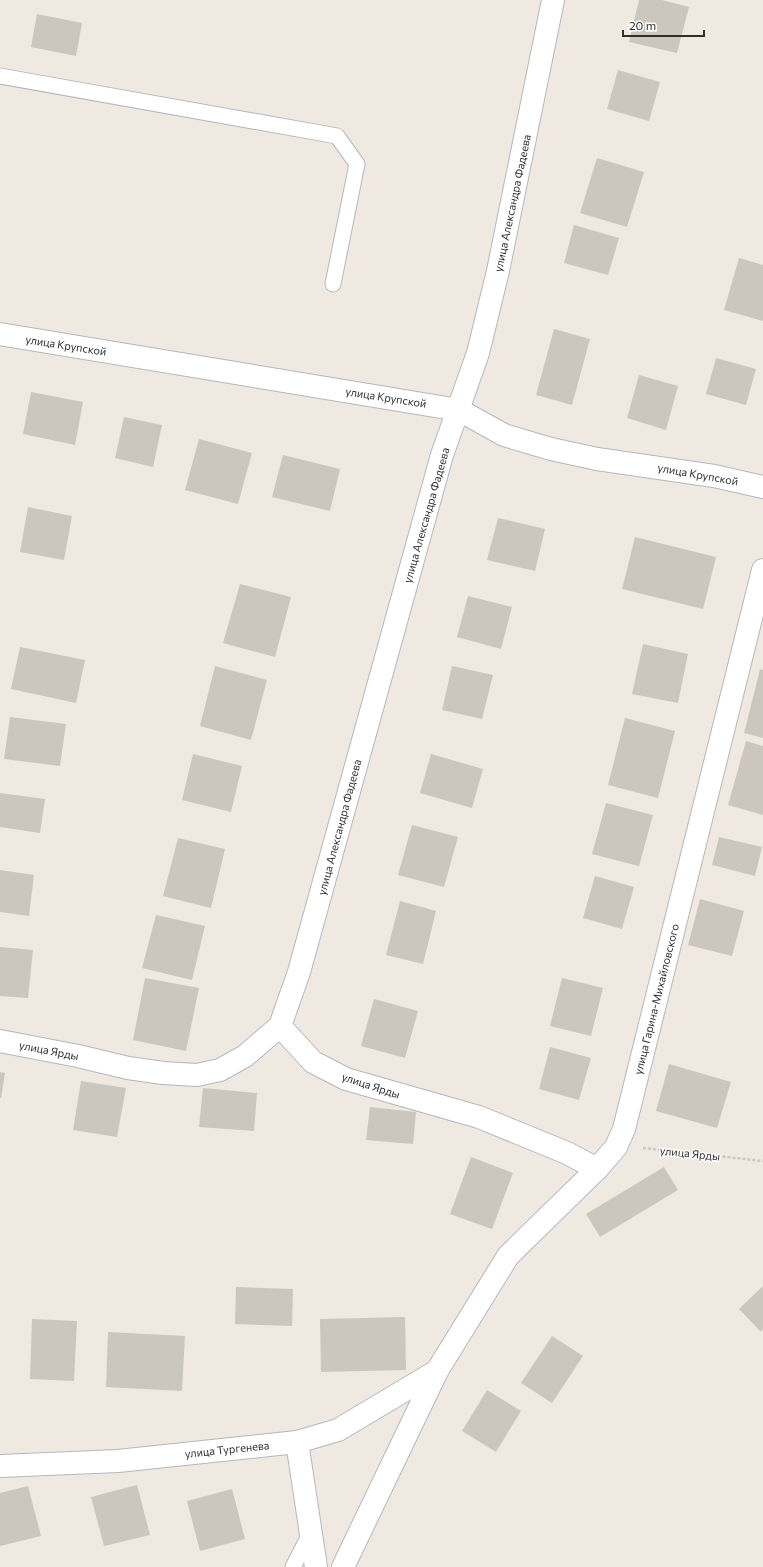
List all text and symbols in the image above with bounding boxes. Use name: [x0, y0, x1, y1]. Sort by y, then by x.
scale bar: [623, 12, 704, 38]
text: 20 m: [629, 18, 656, 32]
street label: улица Александра Фадеева: [491, 133, 533, 273]
street label: улица Крупской: [25, 332, 107, 358]
street label: улица Крупской: [345, 384, 427, 410]
street label: улица Александра Фадеева: [400, 446, 452, 584]
street label: улица Крупской: [657, 460, 739, 488]
street label: улица Александра Фадеева: [315, 758, 363, 896]
street label: улица Гарина-Михайловского: [631, 922, 681, 1076]
street label: улица Ярды: [18, 1038, 80, 1062]
street label: улица Ярды: [340, 1069, 402, 1101]
street label: улица Ярды: [659, 1143, 721, 1163]
street label: улица Тургенева: [184, 1438, 270, 1460]

